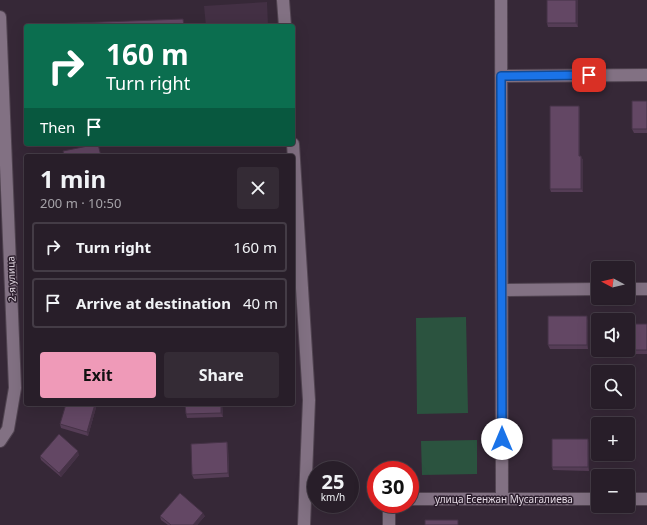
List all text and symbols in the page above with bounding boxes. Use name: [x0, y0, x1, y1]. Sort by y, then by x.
text: 160 m: [106, 35, 189, 73]
icon: right: [40, 40, 92, 92]
pin: [572, 58, 606, 92]
icon: arrive: [578, 64, 600, 86]
text: Turn right: [106, 71, 190, 95]
icon: arrive: [83, 116, 105, 138]
text: Then: [40, 117, 75, 137]
text: 1 min: [40, 162, 106, 195]
button: close: [237, 167, 279, 209]
text: 200 m · 10:50: [40, 194, 121, 212]
icon: right: [42, 236, 64, 258]
text: Turn right: [76, 237, 151, 257]
text: 160 m: [233, 237, 277, 257]
street label: 2-я улица: [3, 256, 19, 302]
north arrow: [591, 261, 635, 305]
map controls: [591, 261, 635, 513]
icon: arrive: [42, 292, 64, 314]
text: Arrive at destination: [76, 293, 231, 313]
text: 40 m: [243, 293, 278, 313]
button: sound: [591, 313, 635, 357]
button: Exit: [40, 352, 156, 398]
button: Share: [164, 352, 279, 398]
button: search: [591, 365, 635, 409]
button: +: [591, 417, 635, 461]
position arrow: [481, 418, 523, 460]
speed limit sign: 30: [367, 461, 419, 513]
text: 25: [322, 468, 344, 495]
button: −: [591, 469, 635, 513]
text: km/h: [321, 490, 345, 504]
street label: улица Есенжан Мусагалиева: [435, 492, 573, 506]

